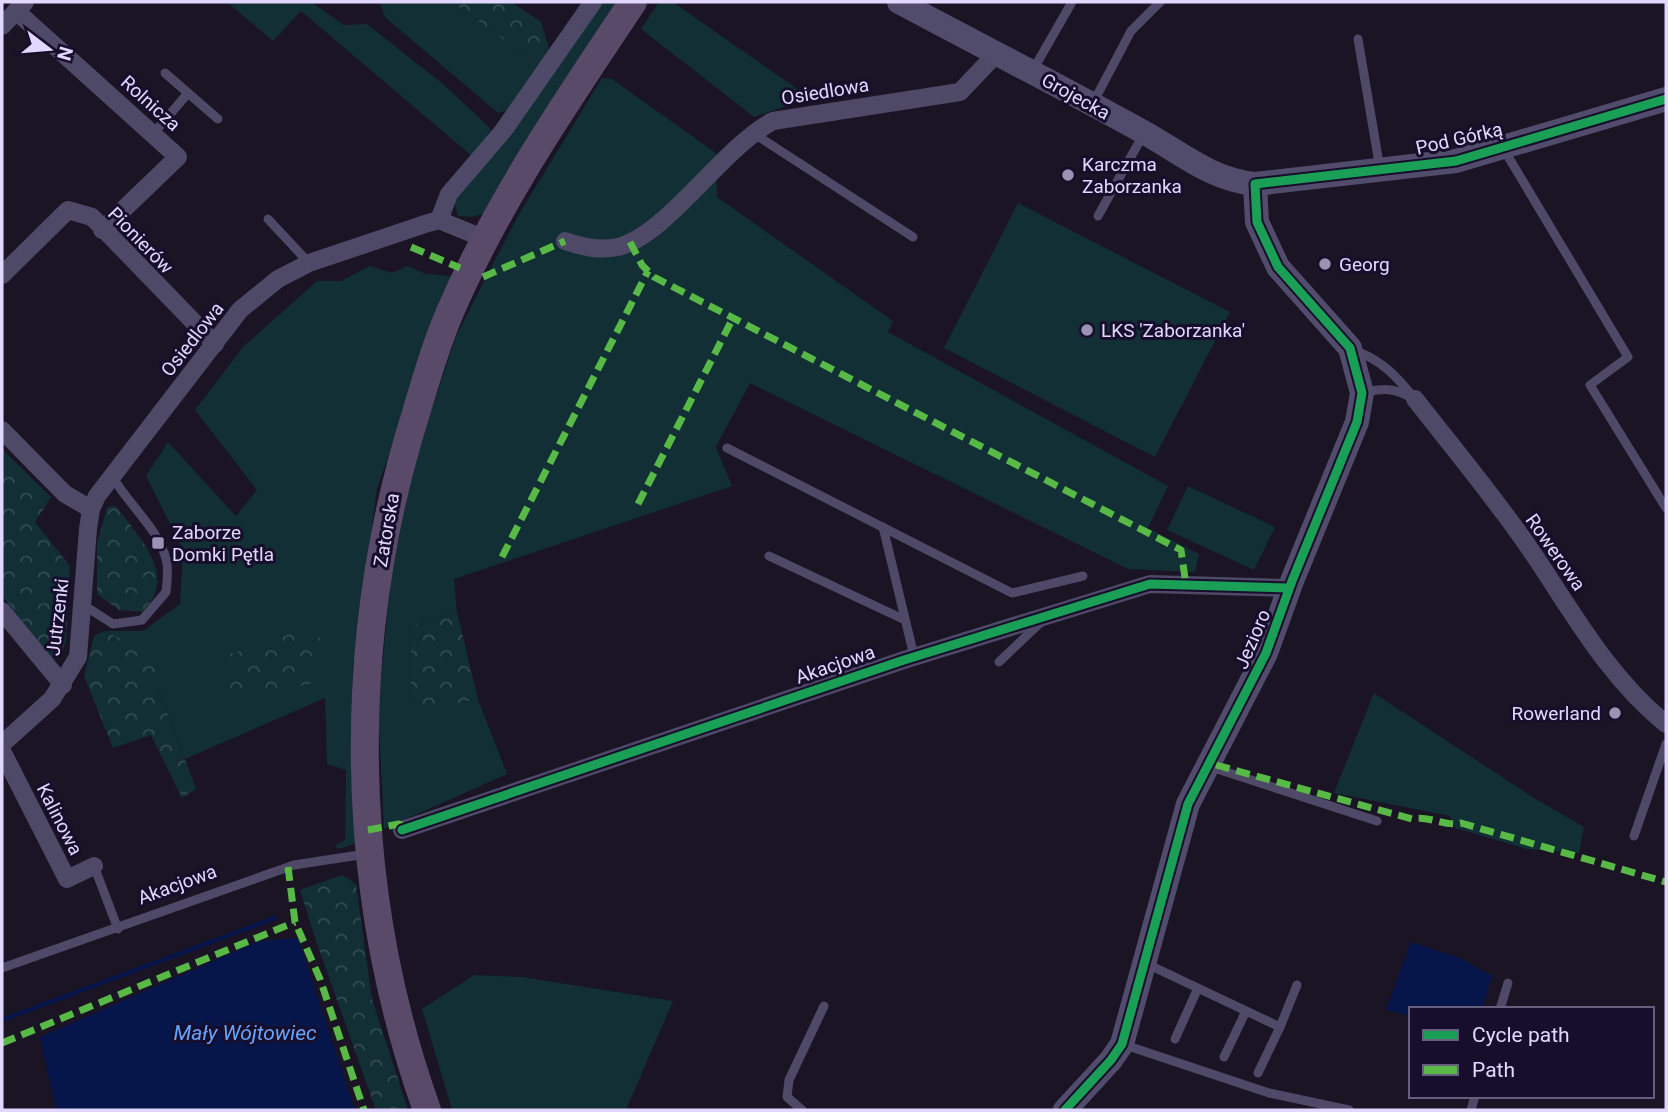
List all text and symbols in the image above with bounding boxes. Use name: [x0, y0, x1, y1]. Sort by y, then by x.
north arrow: [14, 14, 84, 84]
text: N: [52, 44, 78, 63]
street label: Grojecka: [1038, 68, 1114, 125]
street label: Rolnicza: [116, 71, 185, 136]
street label: Osiedlowa: [780, 73, 871, 110]
street label: Pod Górką: [1414, 117, 1505, 160]
place label: Karczma Zaborzanka: [1082, 153, 1182, 198]
marker: Karczma Zaborzanka: [1060, 167, 1076, 183]
street label: Pionierów: [103, 202, 178, 279]
place label: Georg: [1339, 253, 1390, 276]
marker: Georg: [1317, 256, 1333, 272]
street label: Osiedlowa: [156, 297, 229, 381]
place label: LKS 'Zaborzanka': [1101, 319, 1245, 342]
marker: LKS 'Zaborzanka': [1079, 322, 1095, 338]
street label: Zatorska: [369, 491, 404, 569]
street label: Rowerowa: [1521, 509, 1590, 595]
place label: Zaborze Domki Pętla: [172, 521, 274, 566]
marker: Zaborze Domki Pętla: [150, 535, 166, 551]
street label: Jutrzenki: [41, 577, 74, 657]
street label: Jezioro: [1230, 606, 1275, 672]
street label: Akacjowa: [793, 640, 878, 689]
place label: Rowerland: [1512, 702, 1601, 725]
marker: Rowerland: [1607, 705, 1623, 721]
street label: Kalinowa: [32, 780, 87, 859]
street label: Akacjowa: [135, 860, 220, 909]
legend: [1409, 1007, 1654, 1098]
water label: Mały Wójtowiec: [173, 1021, 317, 1045]
text: Cycle path: [1472, 1023, 1570, 1047]
text: Path: [1472, 1058, 1515, 1082]

